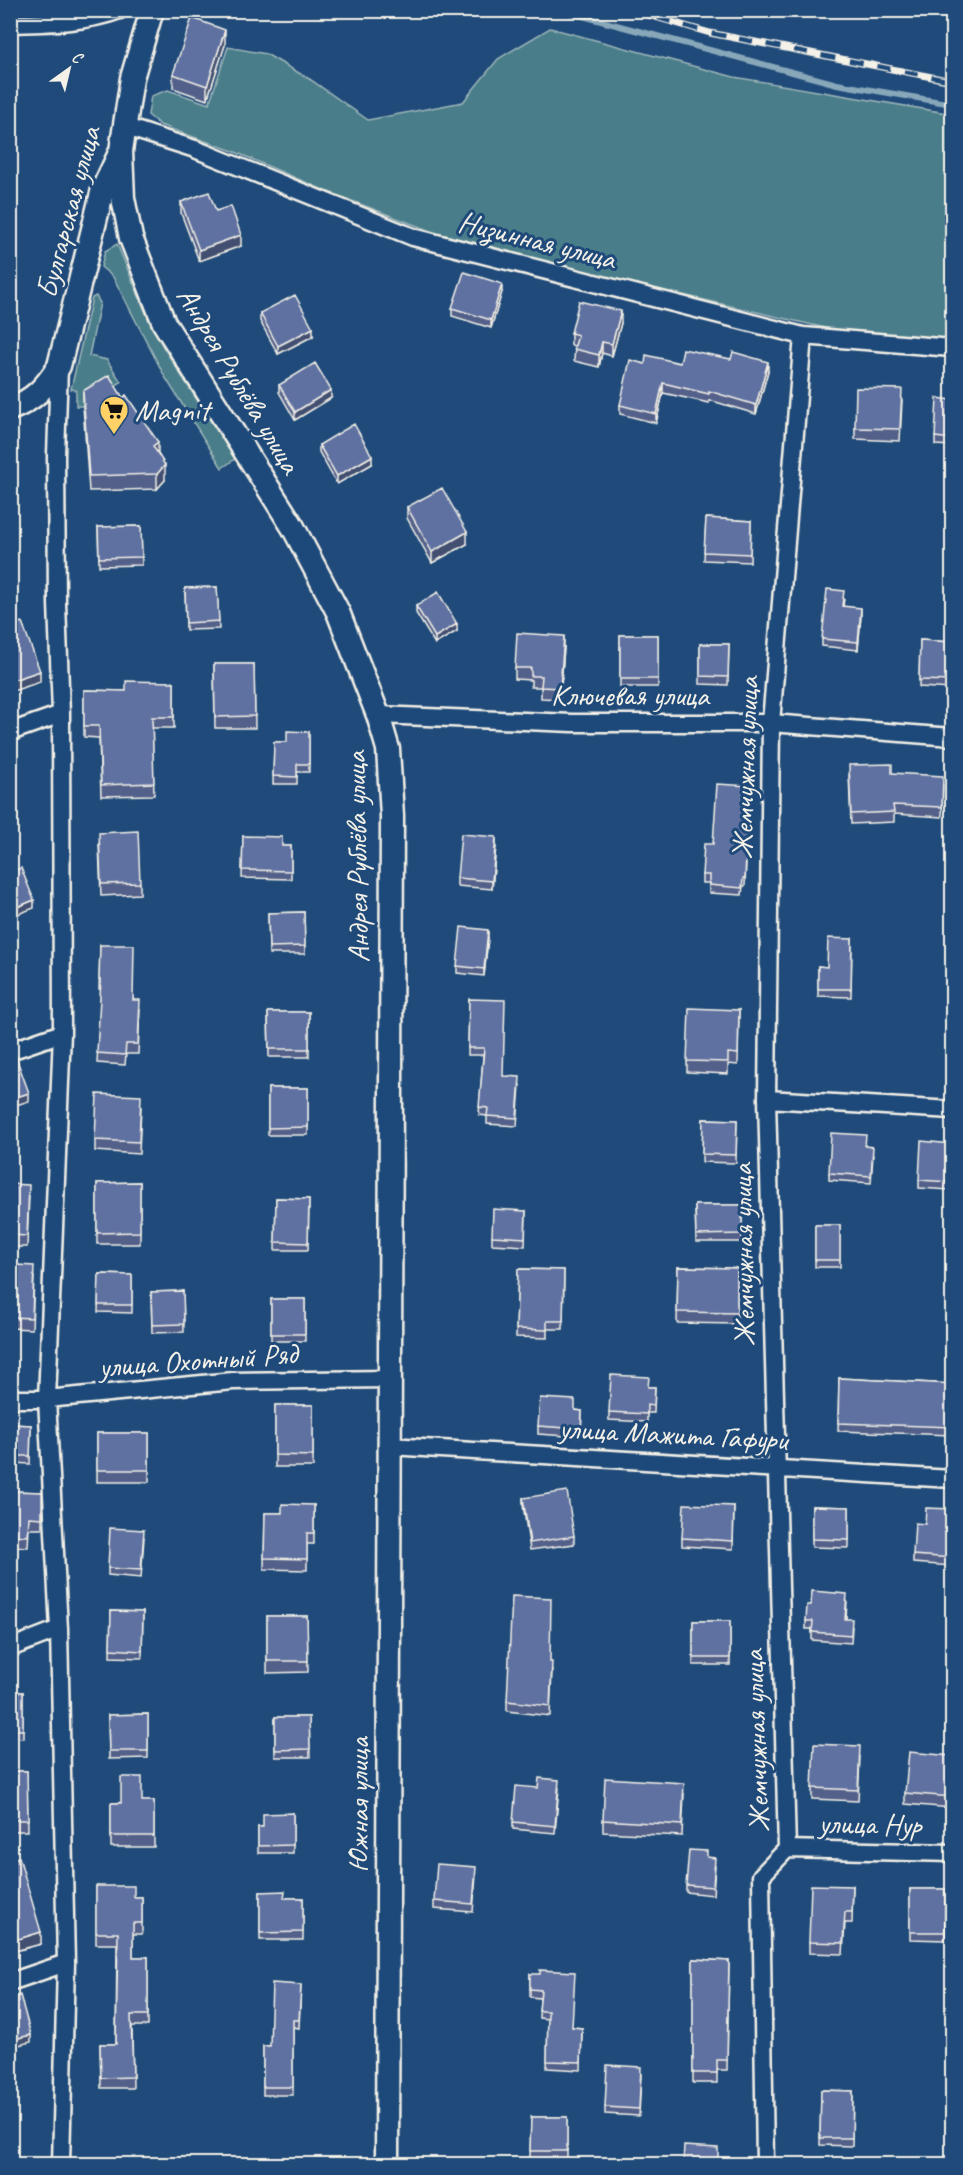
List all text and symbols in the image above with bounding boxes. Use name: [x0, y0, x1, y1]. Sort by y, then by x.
north arrow: [39, 39, 99, 99]
text: С: [68, 47, 87, 69]
street label: Булгарская улица: [27, 120, 110, 302]
street label: Низинная улица: [455, 202, 621, 278]
street label: Андрея Рублёва улица: [168, 280, 311, 482]
place label: Magnit: [135, 391, 213, 429]
supermarket icon: Magnit: [98, 394, 130, 436]
street label: Жемчужная улица: [723, 674, 767, 860]
street label: Ключевая улица: [551, 676, 711, 714]
street label: Андрея Рублёва улица: [336, 749, 378, 963]
street label: Жемчужная улица: [722, 1161, 764, 1347]
street label: улица Охотный Ряд: [95, 1334, 301, 1386]
street label: улица Мажита Гафури: [556, 1409, 790, 1459]
street label: Жемчужная улица: [734, 1647, 778, 1833]
street label: Южная улица: [339, 1736, 377, 1872]
street label: улица Нур: [816, 1804, 923, 1844]

